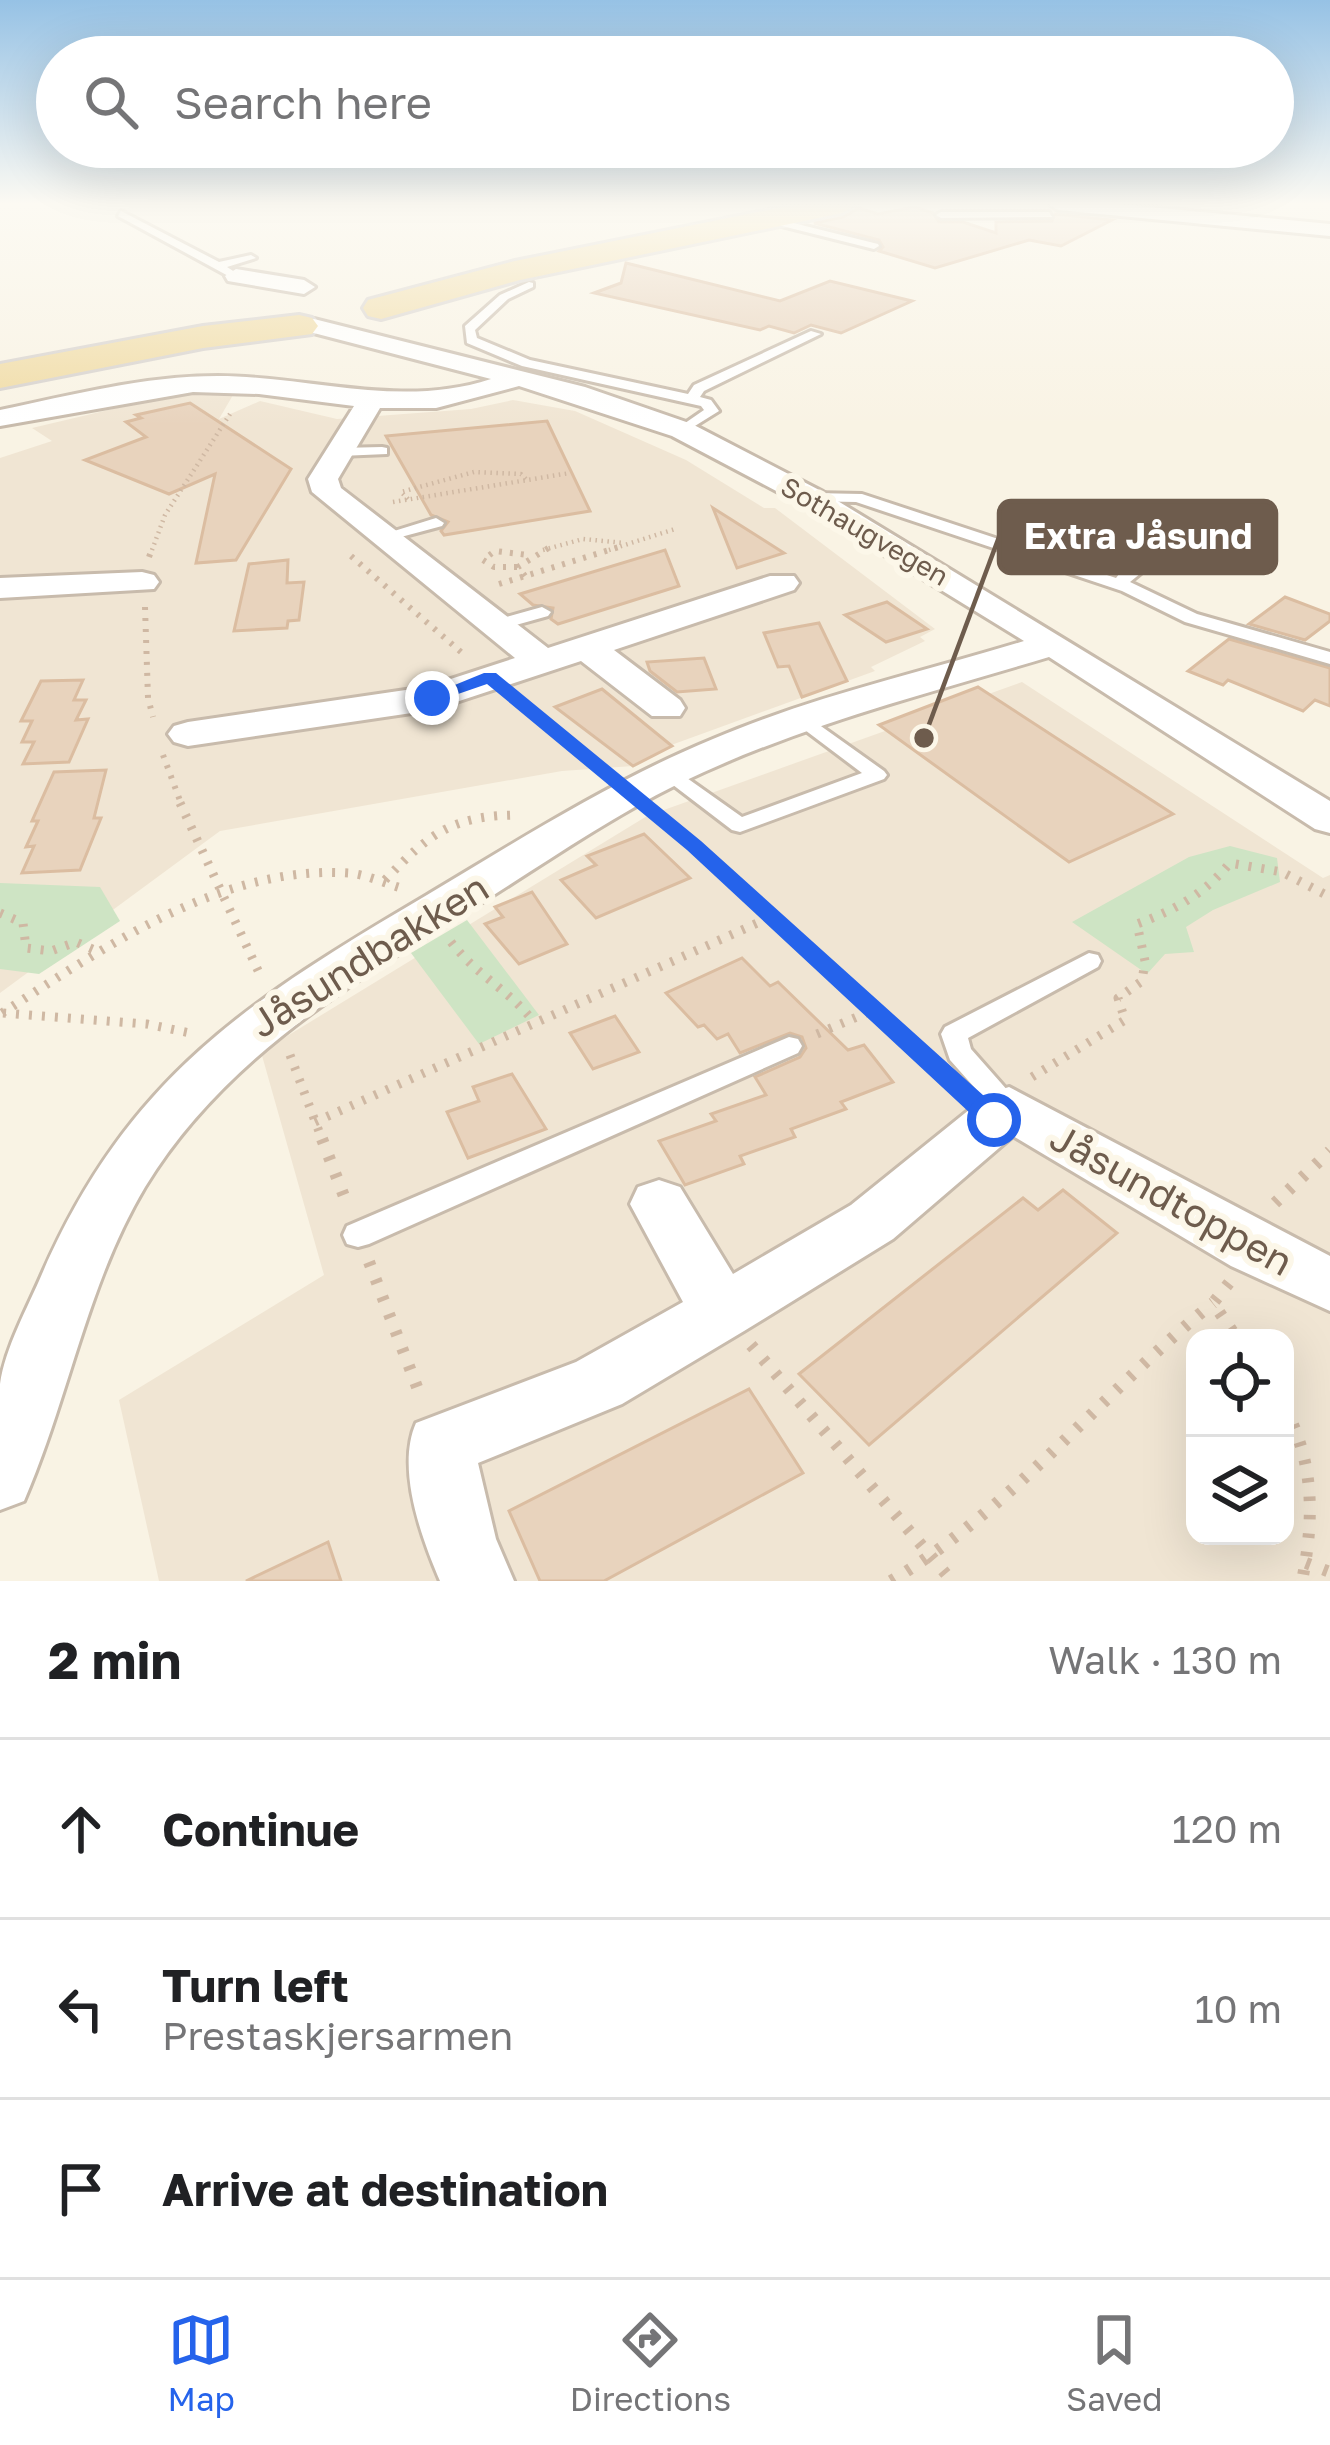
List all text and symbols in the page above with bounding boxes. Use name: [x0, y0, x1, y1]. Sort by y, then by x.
search box: [36, 36, 1294, 168]
icon: search: [78, 69, 144, 135]
text: Search here: [174, 75, 432, 129]
street label: Sothaugvegen: [776, 470, 954, 592]
callout: Extra Jåsund: [999, 501, 1276, 573]
text: Extra Jåsund: [1024, 514, 1252, 557]
route end: [405, 671, 459, 725]
street label: Jåsundbakken: [241, 863, 497, 1047]
route start: [967, 1093, 1021, 1147]
street label: Jåsundtoppen: [1043, 1113, 1301, 1285]
map controls: [1186, 1329, 1294, 1545]
button: locate: [1186, 1329, 1294, 1437]
button: layers: [1186, 1437, 1294, 1545]
text: 2 min: [48, 1629, 181, 1690]
text: Walk · 130 m: [1048, 1636, 1282, 1683]
icon: ahead: [48, 1796, 114, 1862]
text: Continue: [162, 1802, 359, 1856]
text: 120 m: [1172, 1805, 1282, 1852]
text: Turn left: [162, 1958, 349, 2012]
icon: left: [48, 1976, 114, 2042]
text: 10 m: [1195, 1985, 1282, 2032]
text: Prestaskjersarmen: [162, 2012, 513, 2059]
icon: arrive: [48, 2156, 114, 2222]
text: Arrive at destination: [162, 2162, 608, 2216]
tab: Map: [168, 2307, 235, 2418]
tab: Directions: [570, 2307, 731, 2418]
tab: Saved: [1066, 2307, 1162, 2418]

